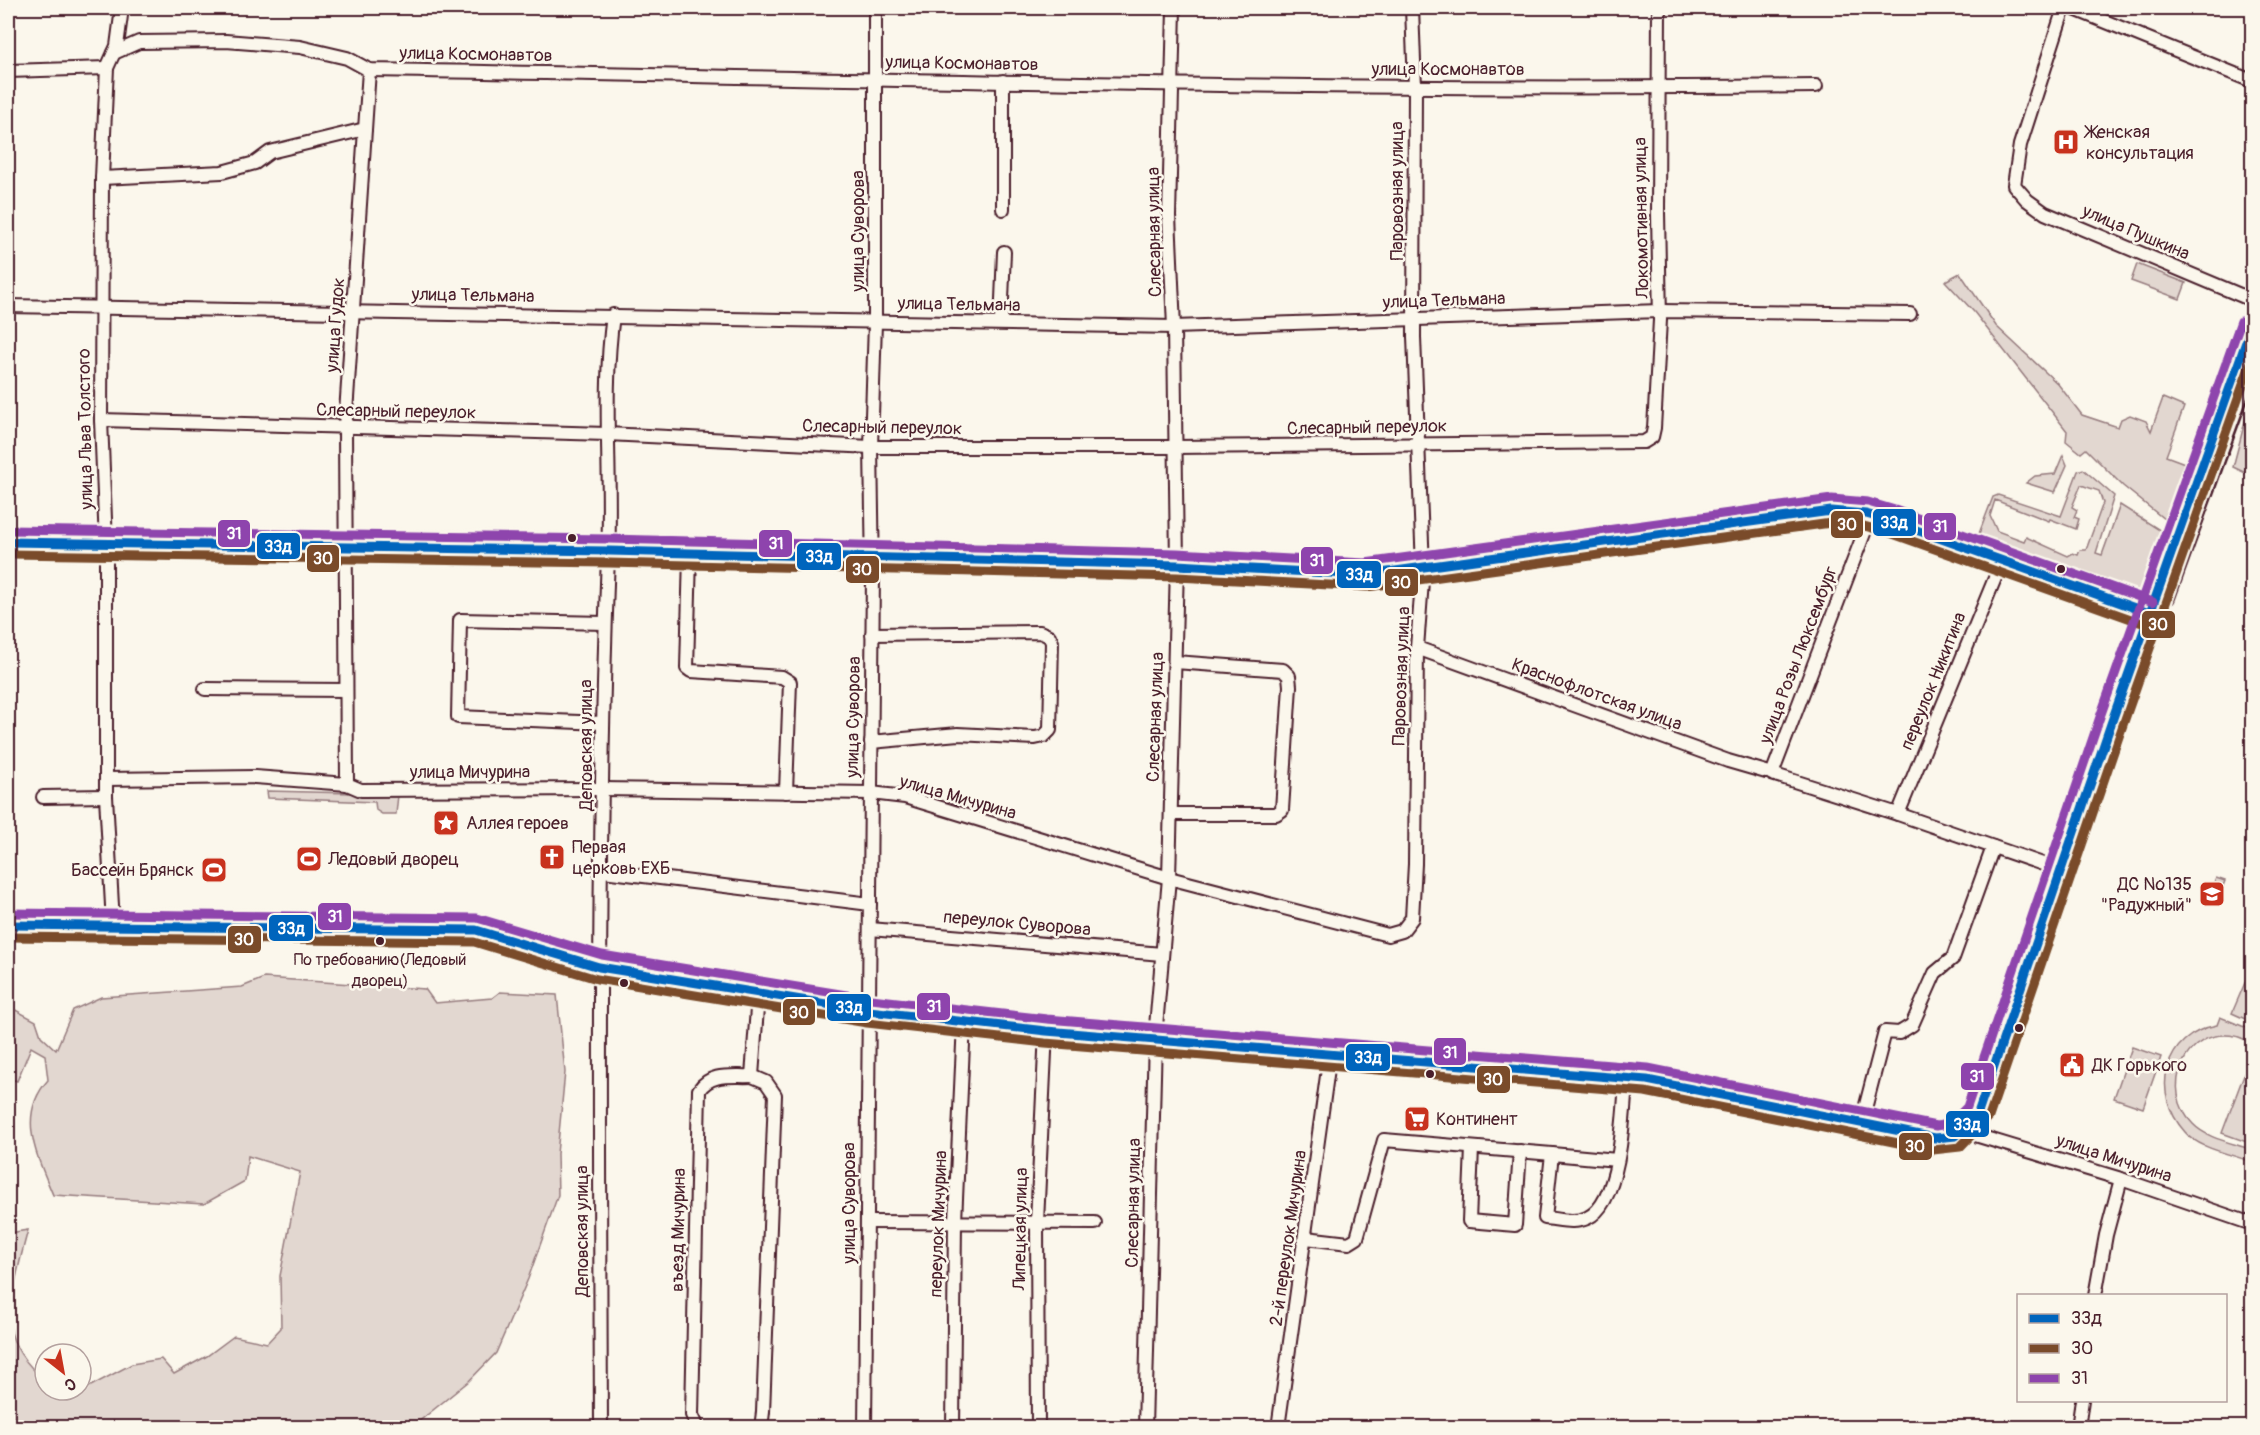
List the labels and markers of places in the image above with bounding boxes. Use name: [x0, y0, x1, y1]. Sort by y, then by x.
place label: Женская консультация: [2083, 121, 2194, 165]
hospital icon: Женская консультация: [2051, 127, 2081, 157]
unlabelled marker: [566, 532, 578, 544]
unlabelled marker: [2055, 563, 2067, 575]
place icon: Аллея героев: [431, 808, 461, 838]
place label: Аллея героев: [466, 812, 569, 835]
place label: Первая церковь ЕХБ: [572, 836, 670, 880]
church icon: Первая церковь ЕХБ: [537, 842, 567, 872]
sports icon: Ледовый дворец: [294, 844, 324, 874]
place label: Ледовый дворец: [327, 848, 459, 871]
sports icon: Бассейн Брянск: [199, 855, 229, 885]
place label: Бассейн Брянск: [71, 859, 194, 882]
place label: ДС №135 "Радужный": [2101, 873, 2192, 917]
school or university icon: ДС №135 "Радужный": [2197, 879, 2227, 909]
marker: По требованию(Ледовый дворец): [374, 935, 386, 947]
place label: По требованию(Ледовый дворец): [294, 950, 466, 991]
unlabelled marker: [618, 977, 630, 989]
unlabelled marker: [2013, 1022, 2025, 1034]
public building icon: ДК Горького: [2057, 1050, 2087, 1080]
place label: ДК Горького: [2091, 1054, 2187, 1077]
unlabelled marker: [1424, 1068, 1436, 1080]
supermarket icon: Континент: [1402, 1104, 1432, 1134]
place label: Континент: [1436, 1108, 1518, 1131]

